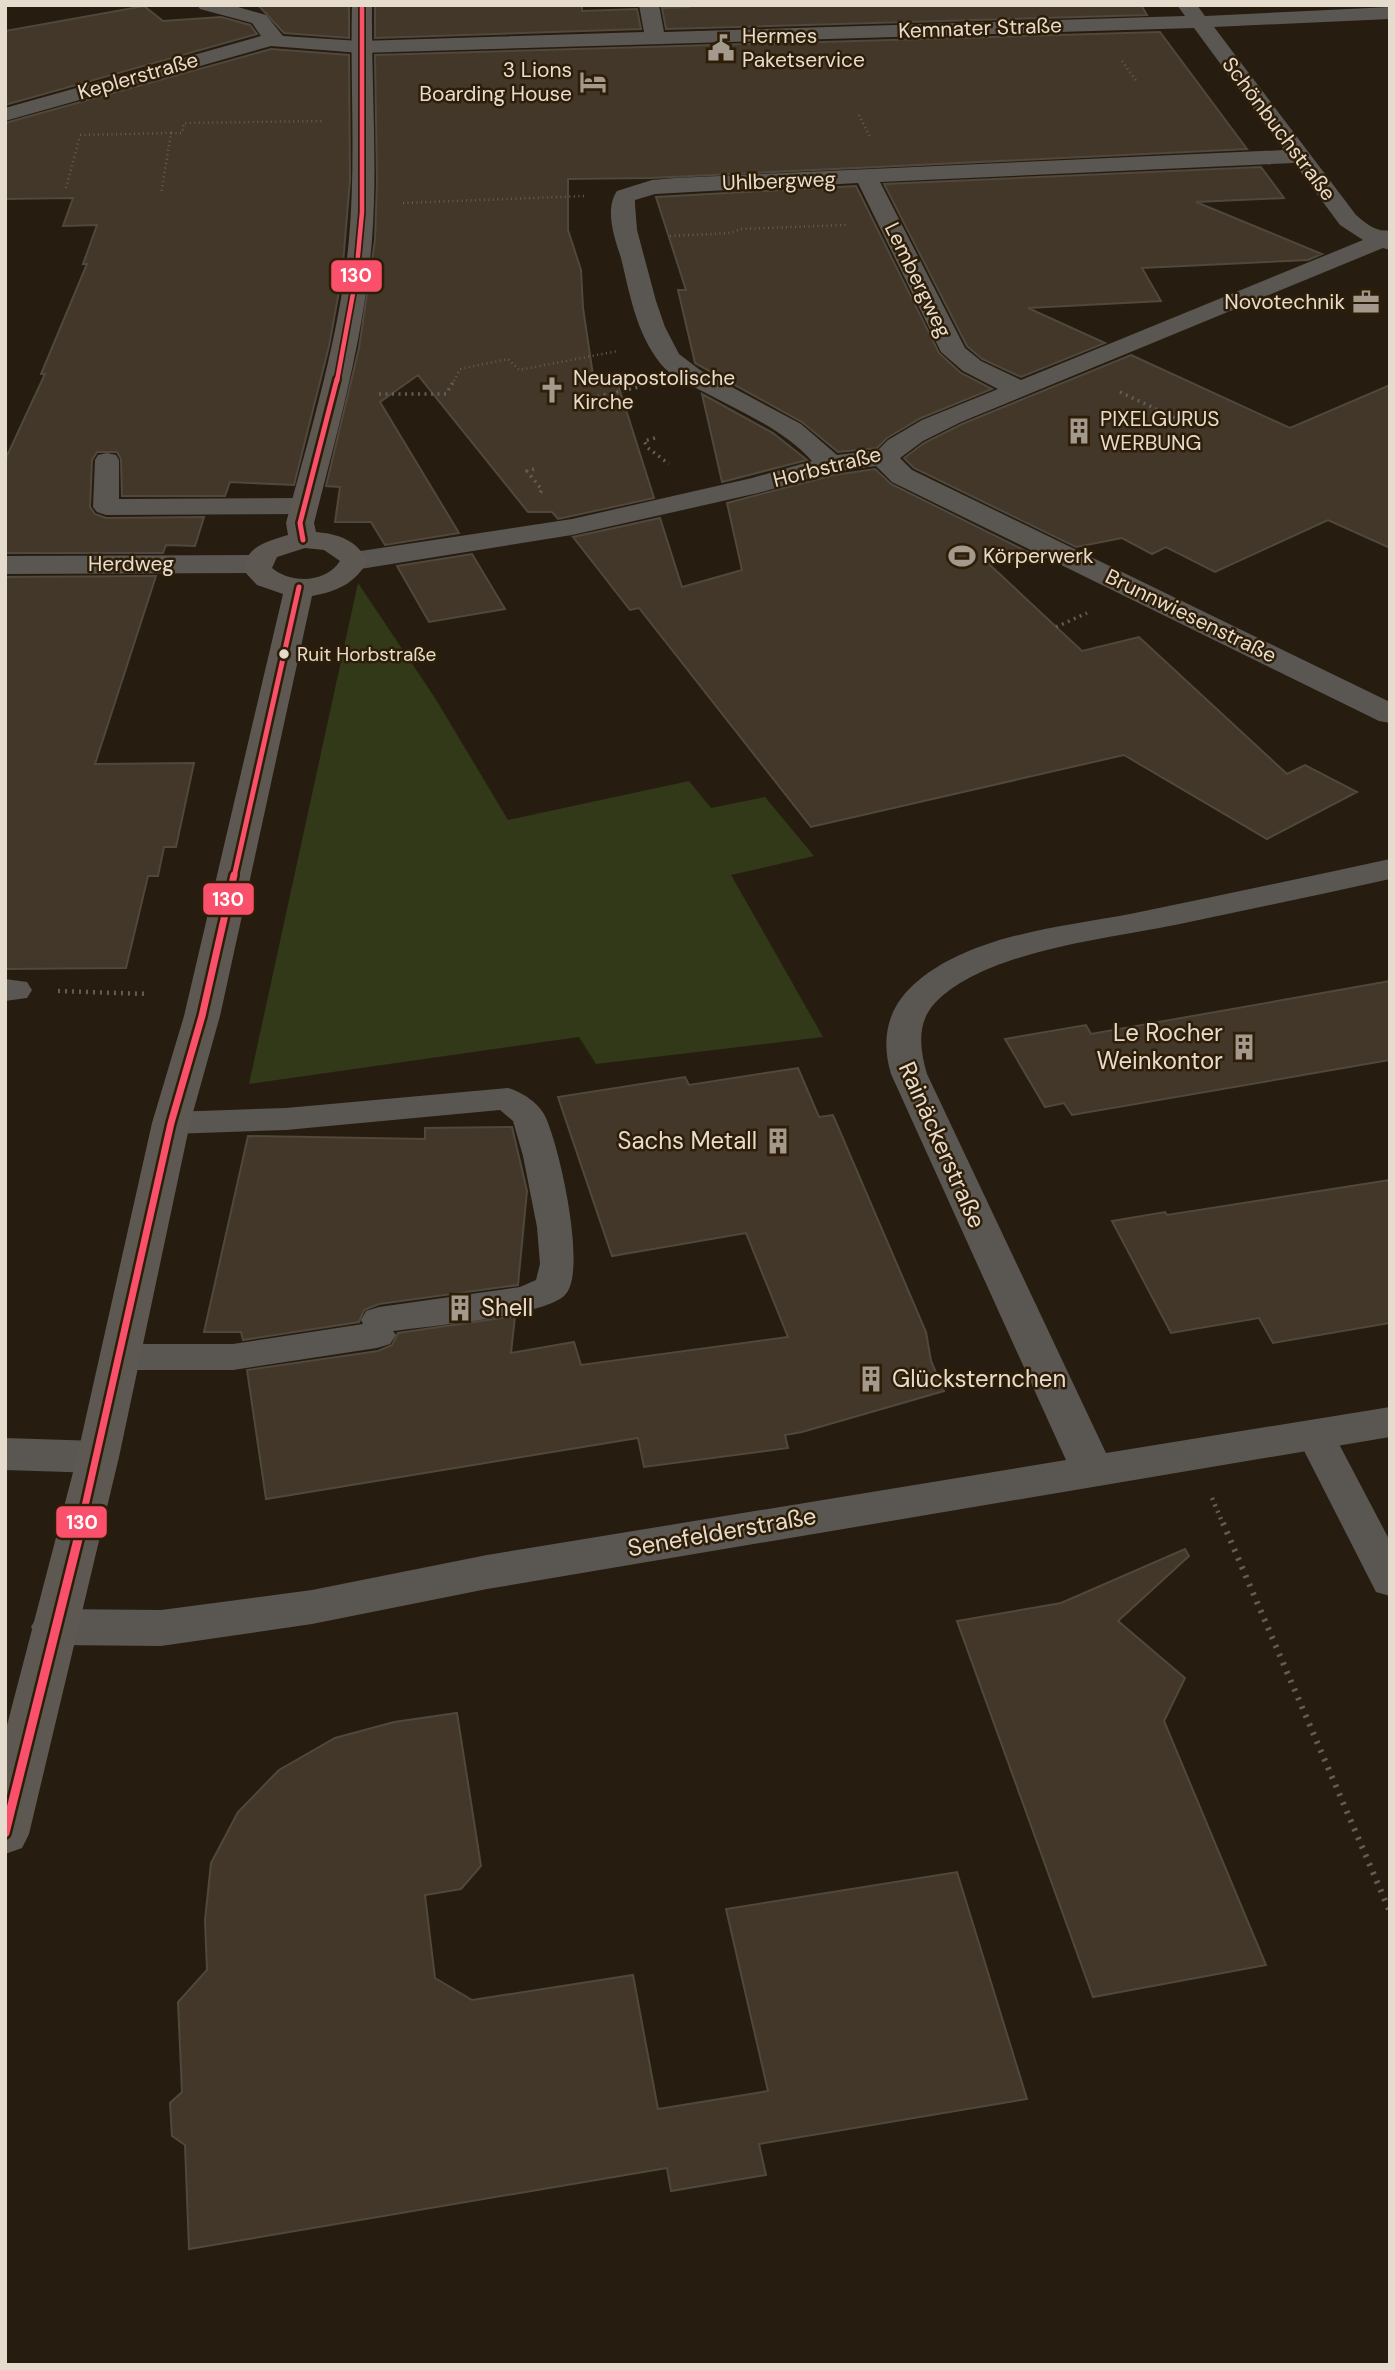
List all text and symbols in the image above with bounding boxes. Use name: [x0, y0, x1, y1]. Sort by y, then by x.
street label: Kemnater Straße: [898, 11, 1062, 45]
place label: Hermes Paketservice: [742, 22, 865, 74]
public building icon: Hermes Paketservice: [706, 33, 736, 63]
street label: Keplerstraße: [75, 45, 202, 107]
street label: Schönbuchstraße: [1216, 51, 1342, 207]
place label: 3 Lions Boarding House: [419, 56, 572, 108]
hotel icon: 3 Lions Boarding House: [578, 67, 608, 97]
street label: Uhlbergweg: [722, 165, 837, 197]
street label: Lembergweg: [878, 218, 958, 342]
line badge: 130: [330, 259, 383, 293]
text: 130: [340, 263, 372, 288]
office icon: Novotechnik: [1351, 287, 1381, 317]
place label: Novotechnik: [1224, 288, 1345, 316]
place label: Neuapostolische Kirche: [573, 364, 735, 416]
church icon: Neuapostolische Kirche: [537, 375, 567, 405]
place label: PIXELGURUS WERBUNG: [1100, 405, 1219, 457]
building icon: PIXELGURUS WERBUNG: [1064, 416, 1094, 446]
street label: Horbstraße: [770, 440, 884, 494]
sports icon: Körperwerk: [947, 541, 977, 571]
place label: Körperwerk: [983, 542, 1094, 570]
street label: Herdweg: [88, 550, 174, 578]
street label: Brunnwiesenstraße: [1101, 562, 1281, 670]
place label: Ruit Horbstraße: [297, 642, 436, 667]
marker: Ruit Horbstraße: [277, 647, 291, 661]
line badge: 130: [202, 882, 255, 916]
text: 130: [212, 887, 244, 912]
place label: Le Rocher Weinkontor: [1096, 1017, 1223, 1076]
building icon: Le Rocher Weinkontor: [1229, 1032, 1259, 1062]
street label: Rainäckerstraße: [892, 1057, 993, 1233]
place label: Sachs Metall: [617, 1125, 757, 1156]
building icon: Sachs Metall: [763, 1126, 793, 1156]
place label: Shell: [481, 1292, 533, 1323]
building icon: Shell: [445, 1293, 475, 1323]
place label: Glücksternchen: [892, 1363, 1066, 1394]
building icon: Glücksternchen: [856, 1364, 886, 1394]
street label: Senefelderstraße: [625, 1500, 819, 1563]
line badge: 130: [55, 1505, 108, 1539]
text: 130: [66, 1510, 98, 1535]

